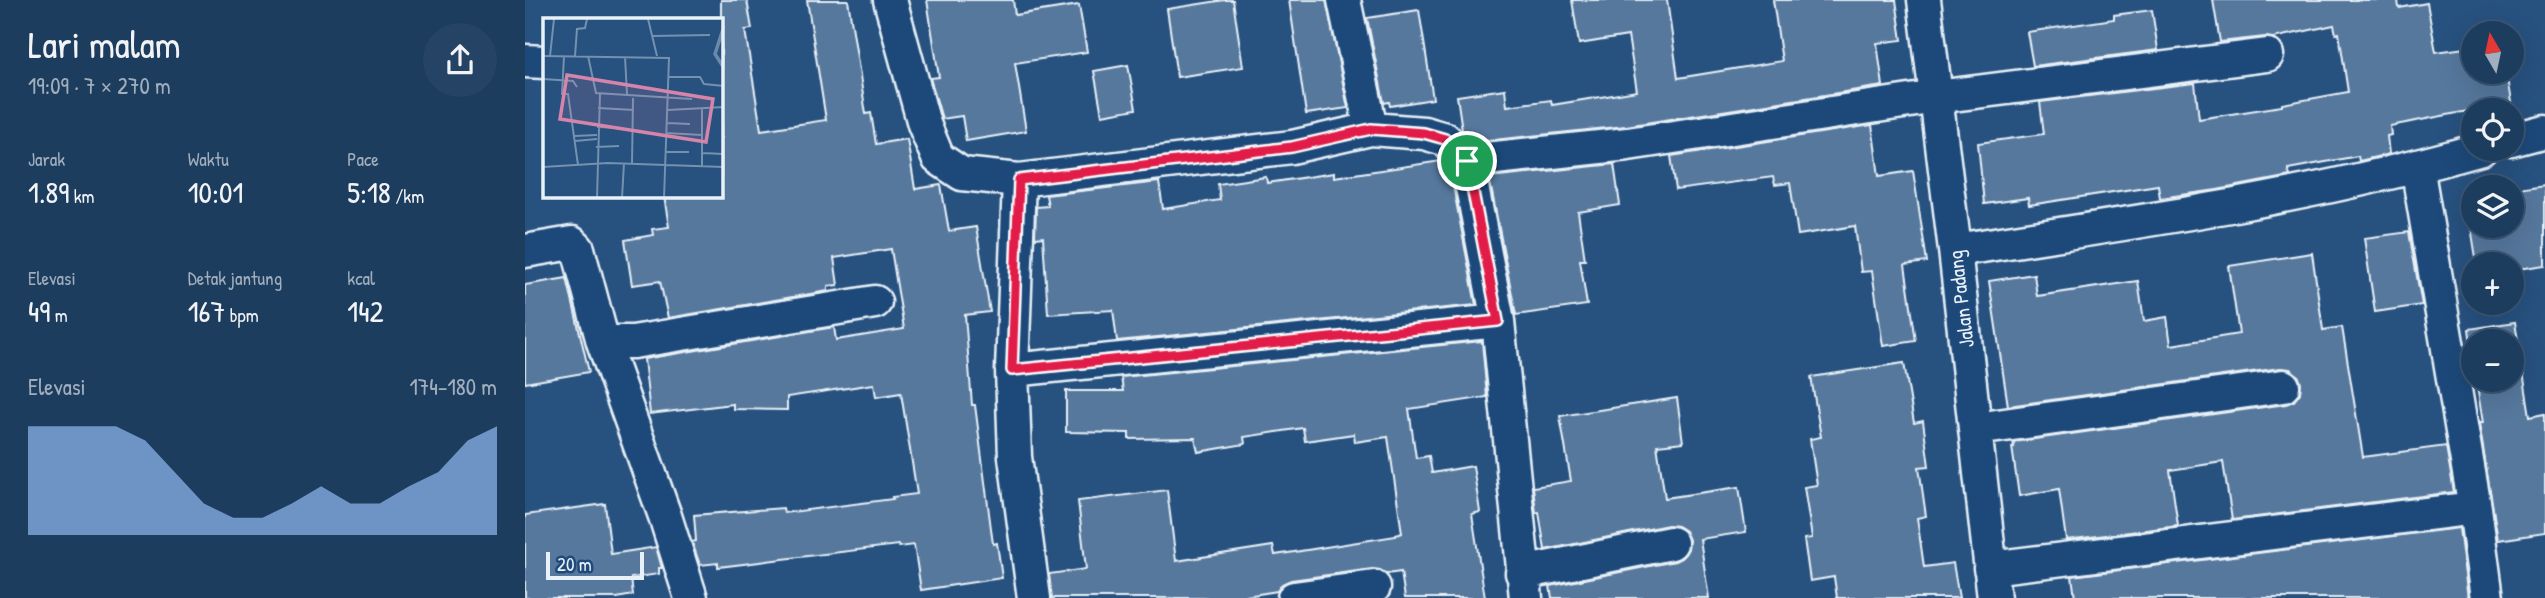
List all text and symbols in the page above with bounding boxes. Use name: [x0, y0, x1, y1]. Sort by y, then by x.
text: Lari malam: [28, 18, 181, 70]
inset map: [543, 18, 723, 198]
north arrow: [2461, 21, 2523, 84]
map controls: [2461, 21, 2524, 392]
button: share: [423, 23, 497, 97]
text: 19:09 · 7 × 270 m: [28, 70, 171, 101]
button: locate: [2461, 98, 2524, 161]
pin: [1437, 131, 1497, 191]
icon: arrive: [1448, 142, 1486, 180]
text: Jarak: [28, 146, 65, 172]
text: Waktu: [188, 146, 229, 172]
text: Pace: [347, 146, 379, 172]
text: 1.89: [28, 172, 69, 212]
text: 10:01: [188, 172, 243, 212]
text: 5:18: [347, 172, 391, 212]
button: layers: [2461, 175, 2524, 238]
text: km: [69, 183, 95, 209]
text: /km: [391, 183, 424, 209]
street label: Jalan Padang: [1940, 249, 1981, 349]
button: +: [2461, 252, 2524, 315]
text: Elevasi: [28, 265, 76, 291]
text: Detak jantung: [188, 265, 282, 291]
text: kcal: [347, 265, 375, 291]
text: 49: [28, 291, 50, 331]
text: 167: [188, 291, 225, 331]
text: 142: [347, 291, 384, 331]
text: m: [50, 302, 68, 328]
text: bpm: [225, 302, 259, 328]
button: −: [2461, 329, 2524, 392]
text: Elevasi: [28, 371, 86, 402]
text: 174–180 m: [409, 371, 497, 402]
scale bar: [546, 549, 644, 581]
text: 20 m: [557, 551, 592, 577]

